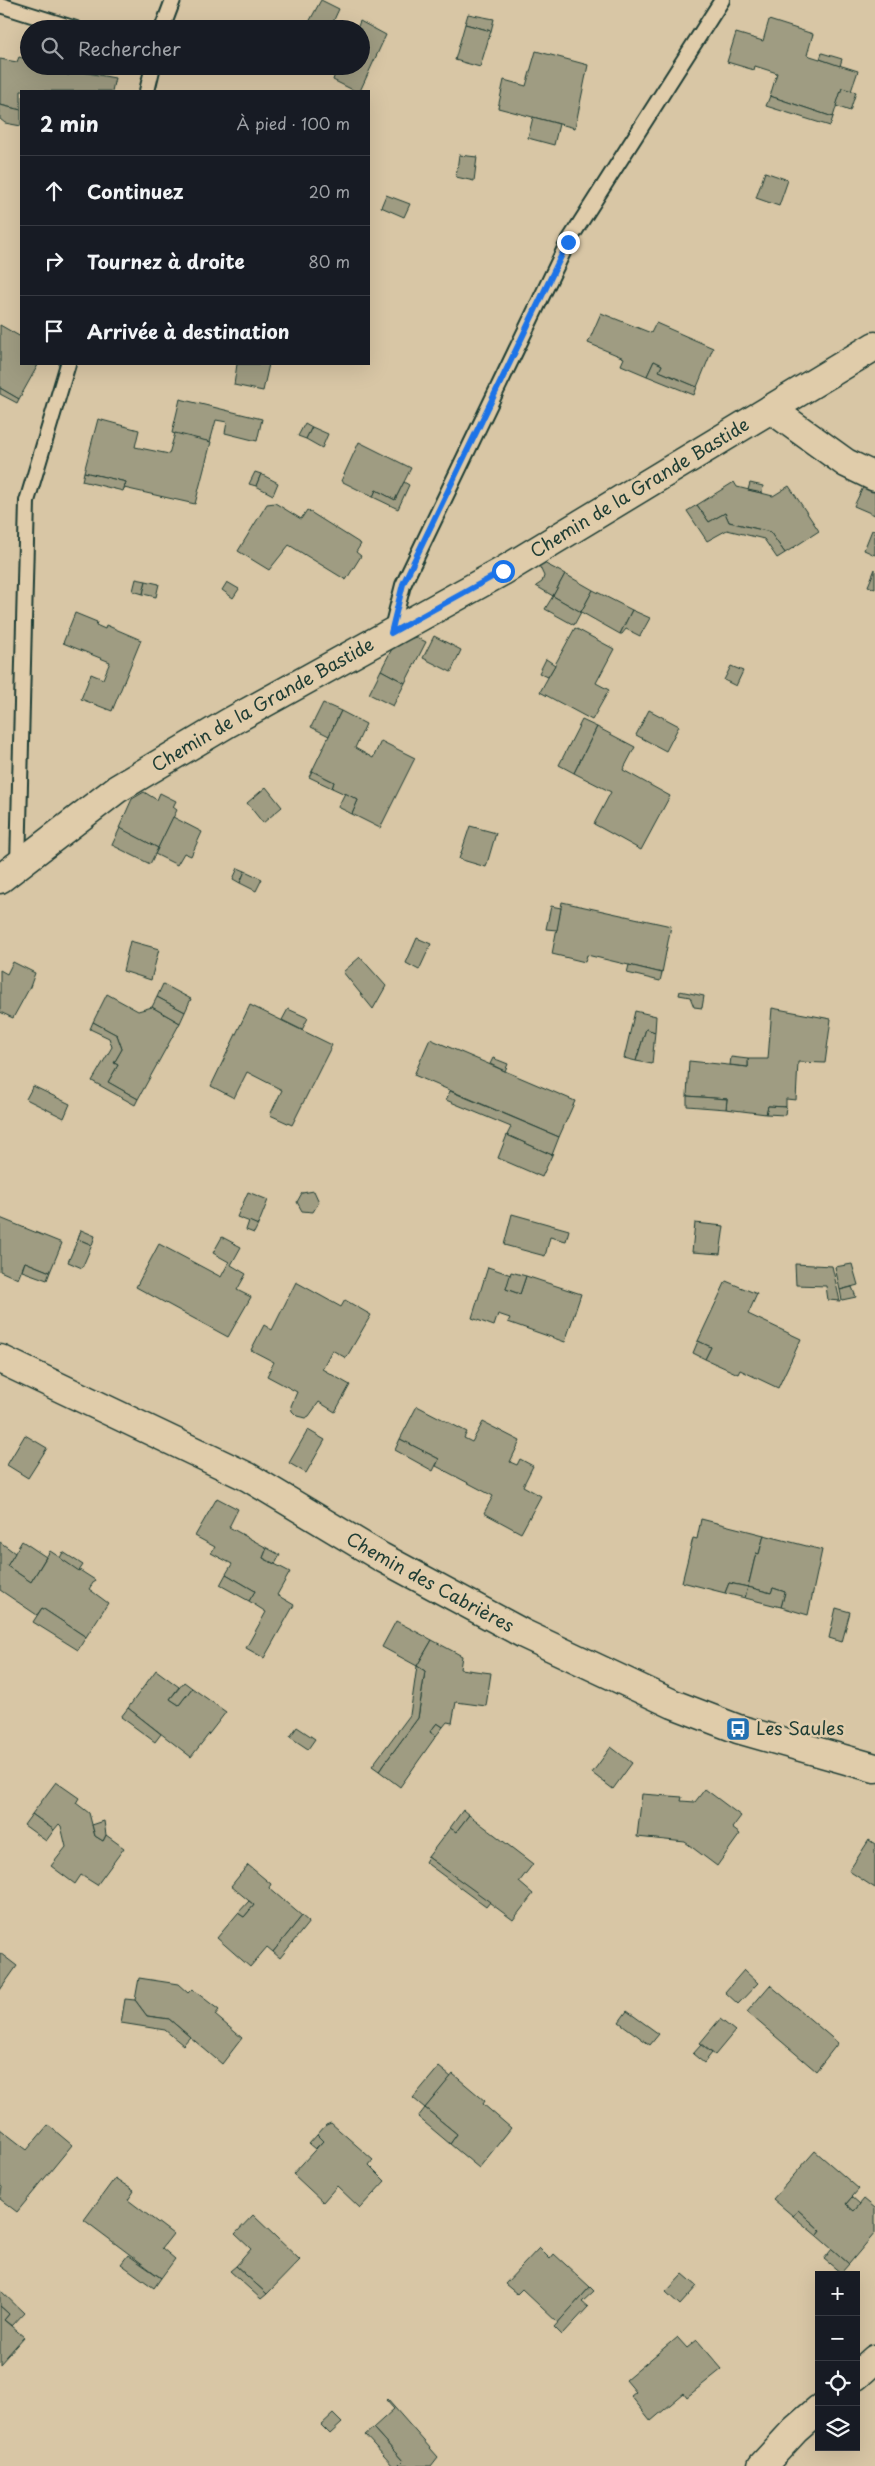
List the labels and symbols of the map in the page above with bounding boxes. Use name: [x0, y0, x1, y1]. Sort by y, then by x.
route end: [557, 231, 580, 254]
street label: Chemin de la Grande Bastide: [524, 410, 754, 564]
route start: [492, 560, 515, 583]
street label: Chemin de la Grande Bastide: [146, 630, 378, 778]
street label: Chemin des Cabrières: [342, 1524, 519, 1638]
place label: Les Saules: [756, 1714, 844, 1741]
bus stop icon: Les Saules: [725, 1716, 751, 1742]

